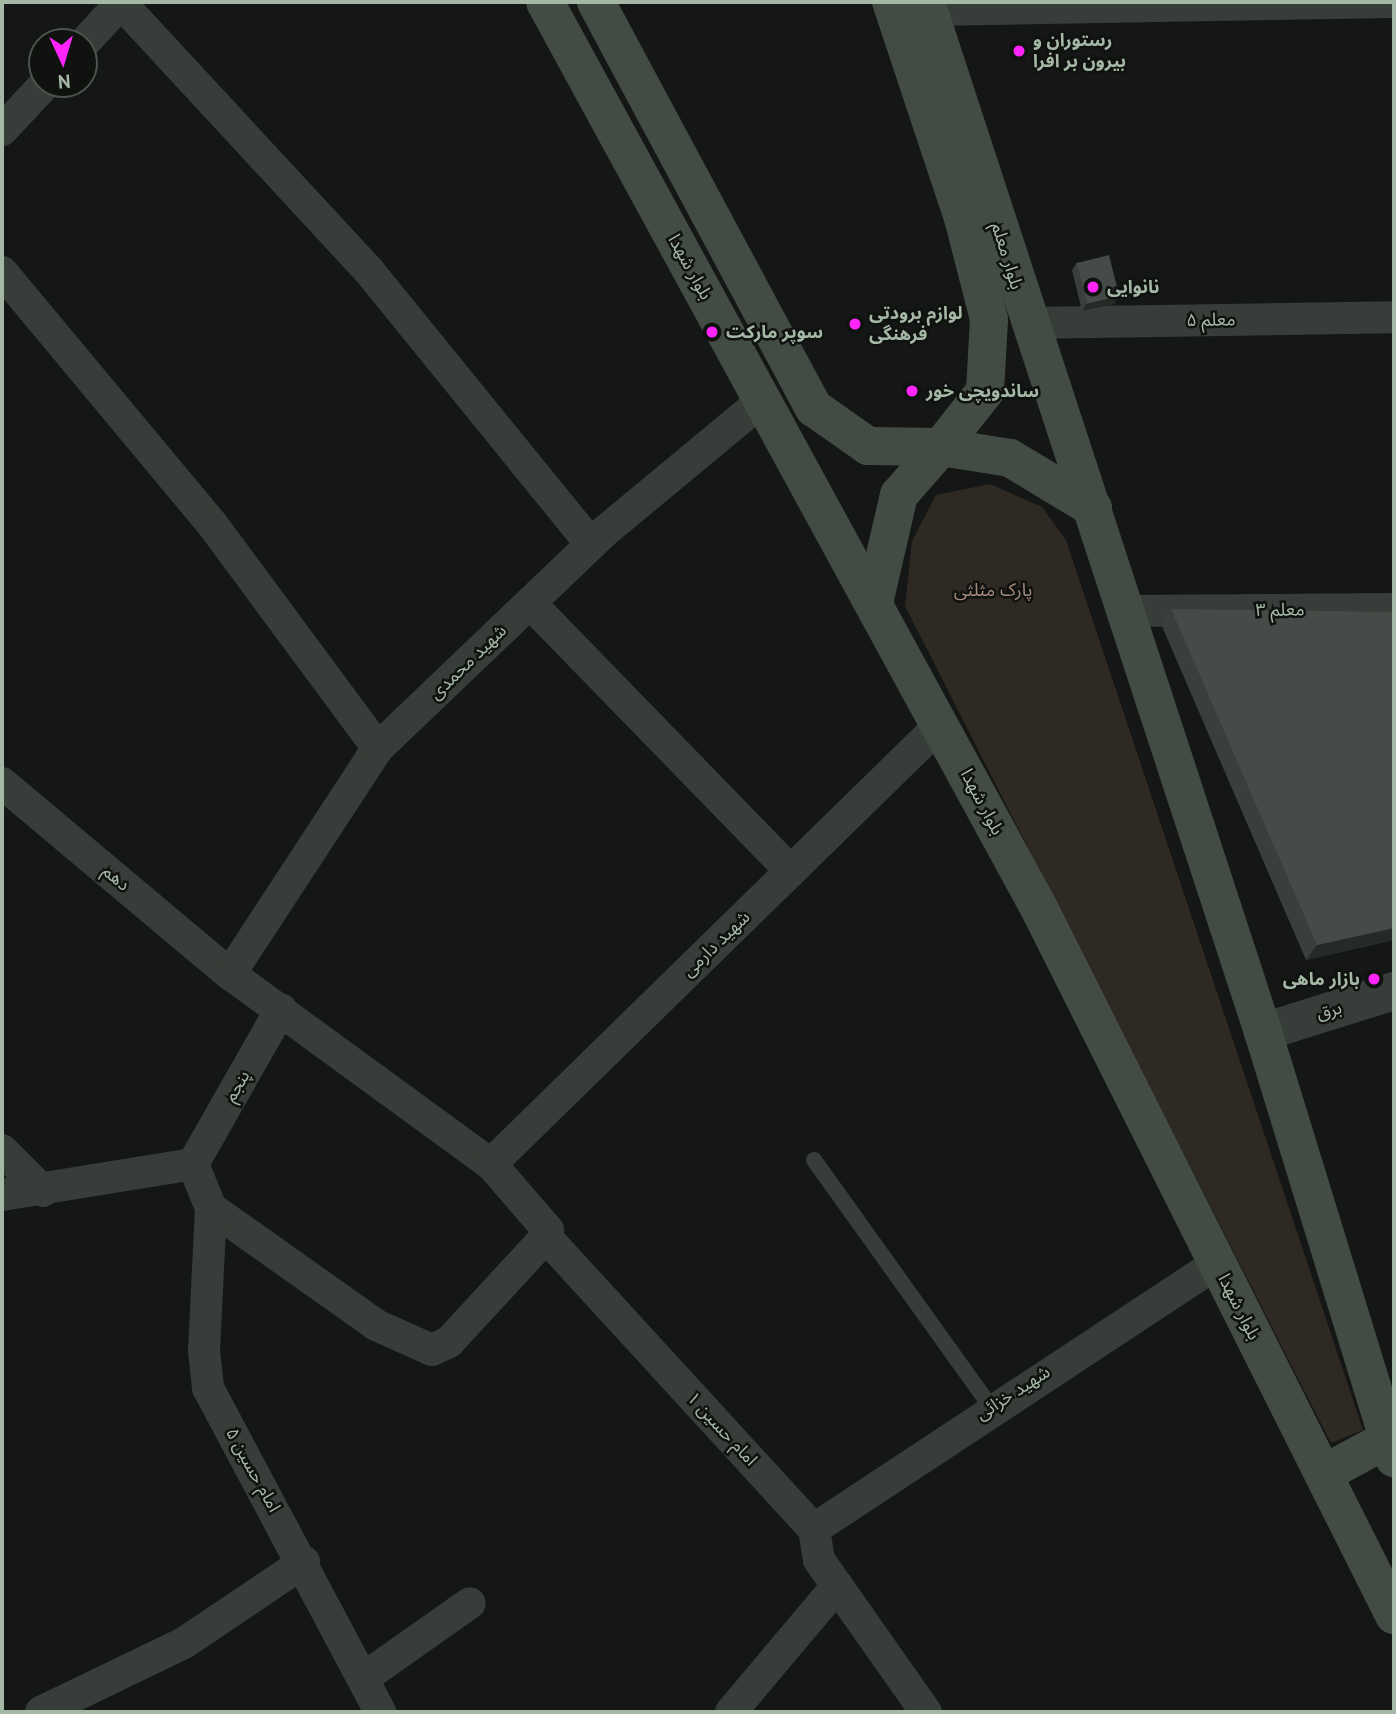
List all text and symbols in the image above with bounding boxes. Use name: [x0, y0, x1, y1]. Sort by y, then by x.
north arrow: [28, 28, 98, 98]
place label: رستوران و بيرون بر افرا: [1033, 30, 1126, 72]
marker: رستوران و بيرون بر افرا: [1011, 43, 1027, 59]
text: N: [57, 70, 71, 94]
street label: بلوار معلم: [987, 220, 1027, 292]
street label: بلوار شهدا: [663, 230, 717, 304]
place label: نانوایی: [1107, 276, 1159, 298]
marker: نانوایی: [1085, 279, 1101, 295]
place label: لوازم برودتی فرهنگی: [869, 303, 963, 346]
street label: معلم ۵: [1186, 309, 1236, 331]
marker: لوازم برودتی فرهنگی: [847, 316, 863, 332]
place label: سوپر مارکت: [726, 321, 823, 343]
marker: سوپر مارکت: [704, 324, 720, 340]
place label: ساندویچی خور: [926, 380, 1039, 402]
marker: ساندویچی خور: [904, 383, 920, 399]
park label: پارک مثلثی: [954, 579, 1032, 601]
street label: معلم ۳: [1255, 599, 1305, 621]
street label: شهید محمدی: [425, 620, 511, 704]
street label: بلوار شهدا: [956, 765, 1008, 839]
street label: دهم: [98, 860, 134, 896]
street label: شهید دارمی: [678, 906, 754, 982]
place label: بازار ماهی: [1283, 968, 1360, 990]
marker: بازار ماهی: [1366, 971, 1382, 987]
street label: برق: [1314, 997, 1344, 1025]
street label: پنجم: [219, 1066, 255, 1106]
street label: بلوار شهدا: [1213, 1270, 1265, 1344]
street label: شهید خزائی: [972, 1361, 1054, 1425]
street label: امام حسین ۱: [682, 1387, 762, 1471]
street label: امام حسین ۵: [221, 1424, 285, 1516]

